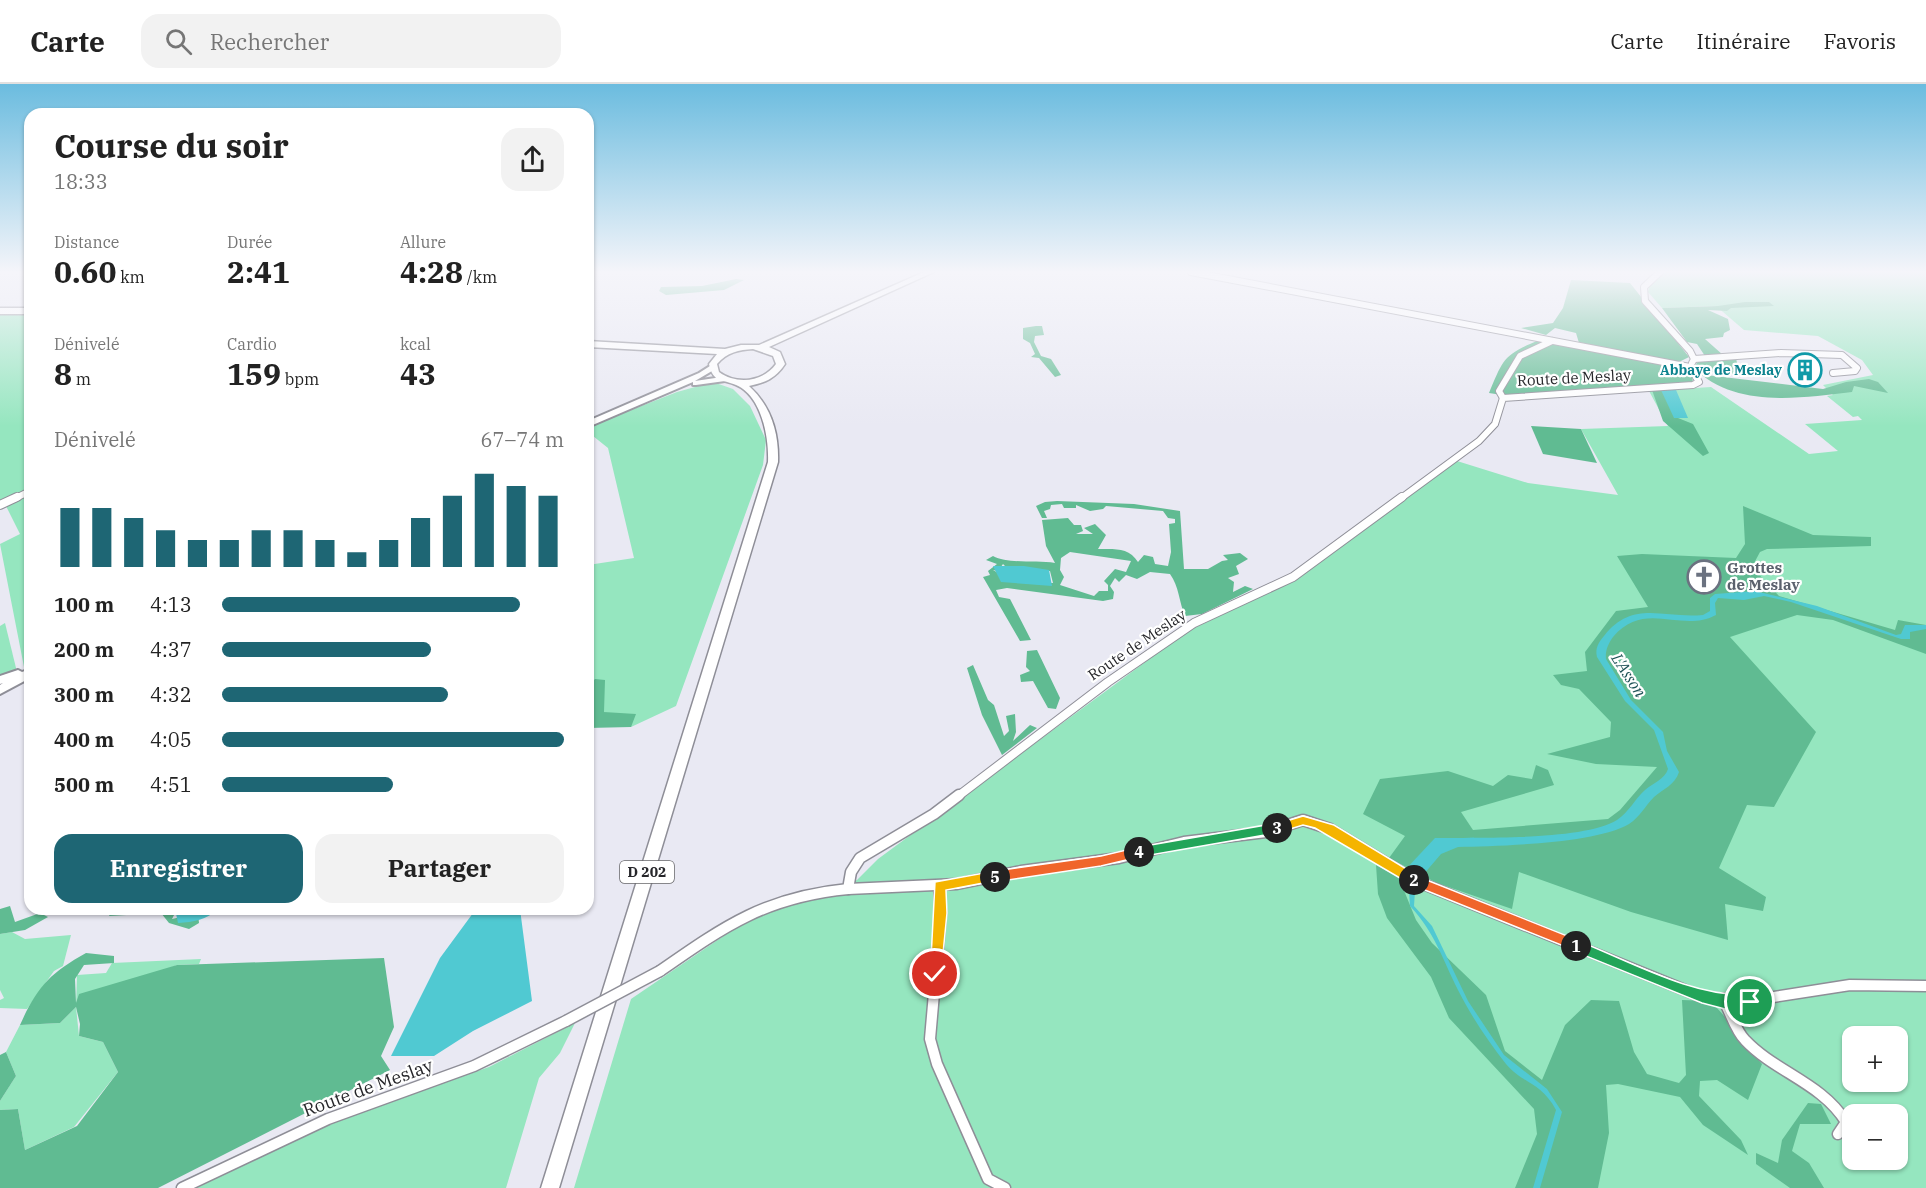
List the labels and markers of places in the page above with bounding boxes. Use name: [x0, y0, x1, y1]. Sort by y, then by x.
building icon: Abbaye de Meslay: [1787, 352, 1823, 388]
place label: Abbaye de Meslay: [1660, 361, 1782, 379]
place label: Grottes de Meslay: [1727, 558, 1800, 594]
church icon: Grottes de Meslay: [1686, 559, 1722, 595]
pin: 3: [1262, 813, 1292, 843]
pin: 4: [1124, 837, 1154, 867]
pin: 5: [980, 862, 1010, 892]
pin: 2: [1399, 865, 1429, 895]
pin: 1: [1561, 931, 1591, 961]
pin: [909, 948, 960, 999]
pin: [1724, 976, 1775, 1027]

